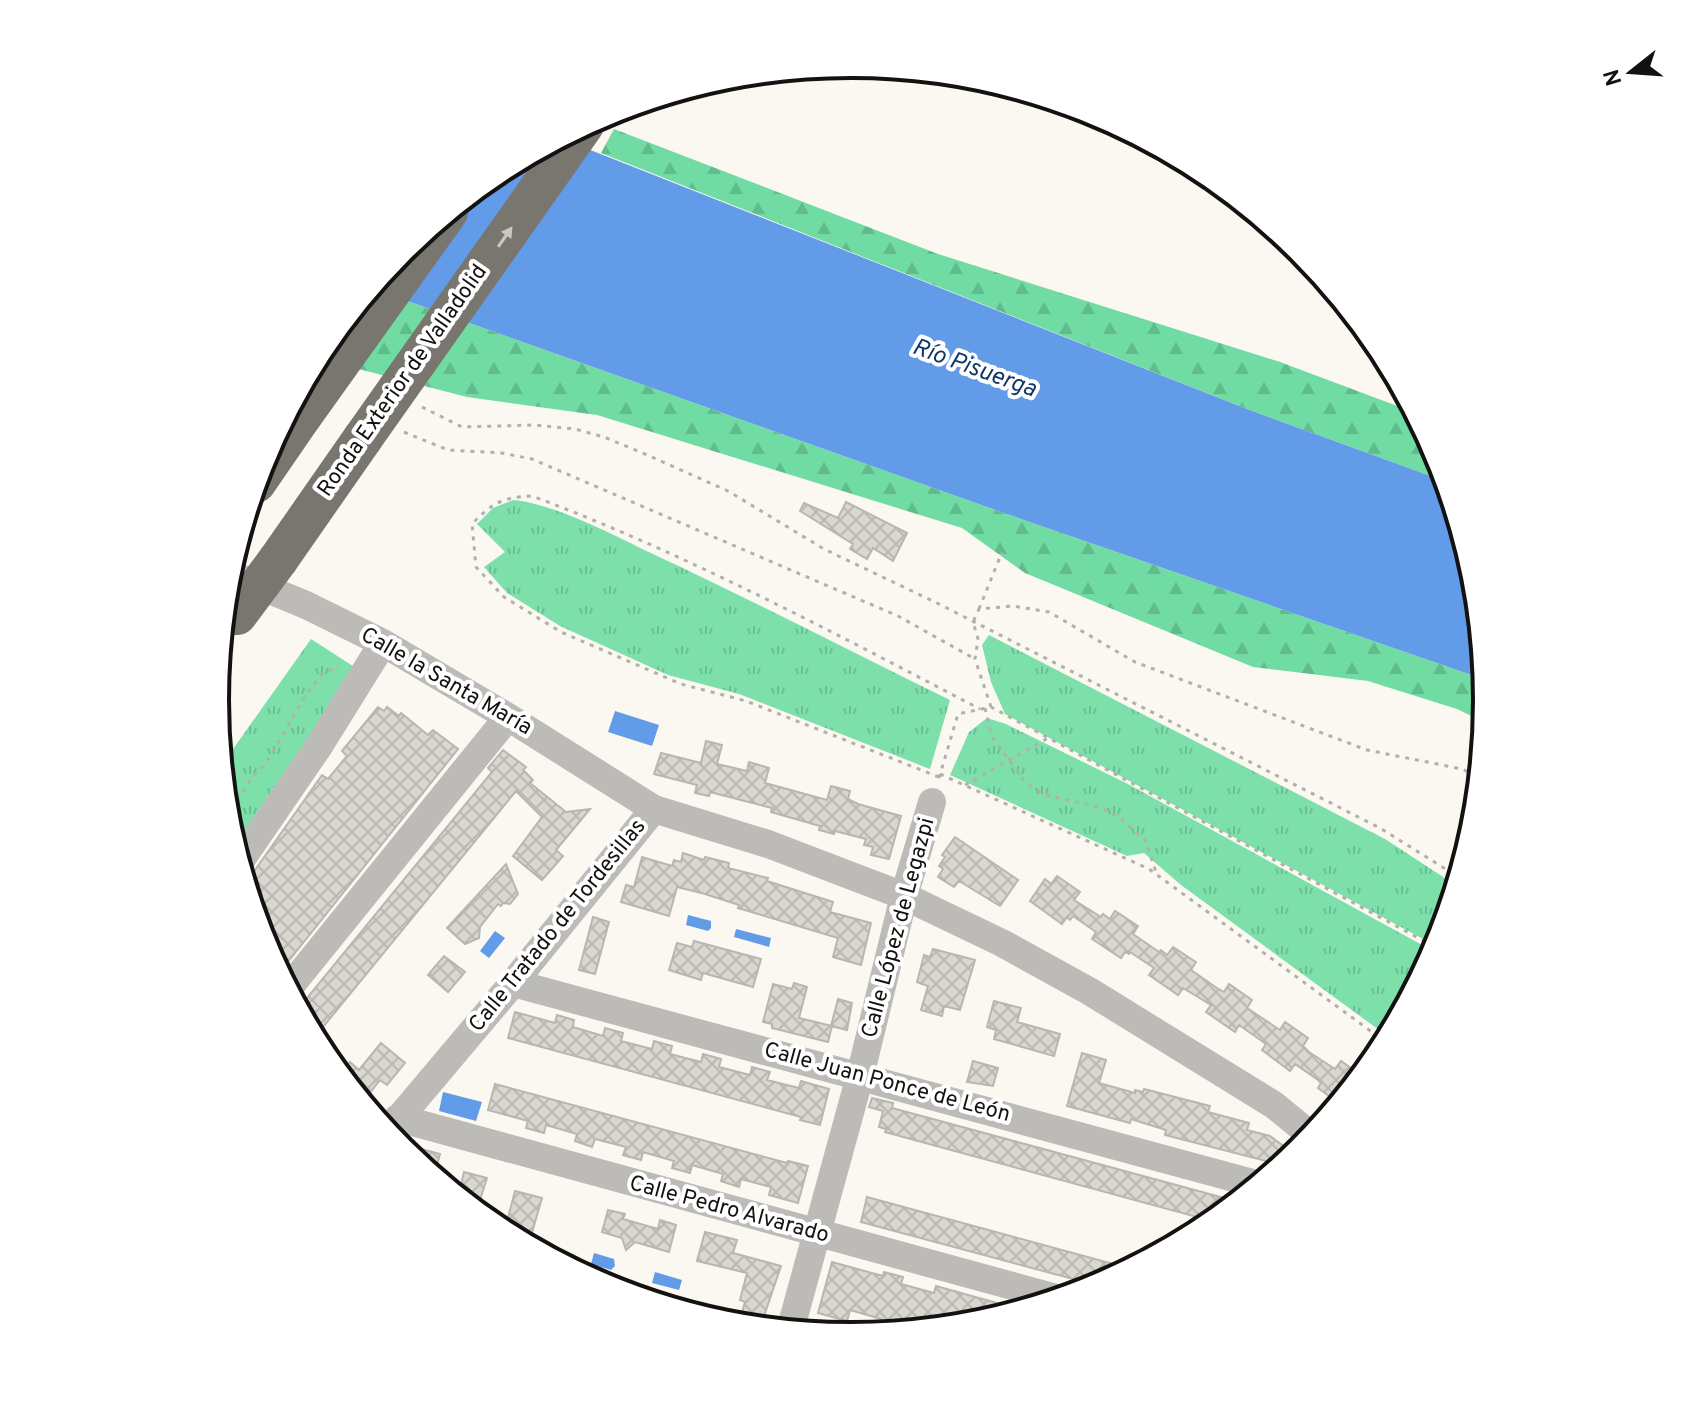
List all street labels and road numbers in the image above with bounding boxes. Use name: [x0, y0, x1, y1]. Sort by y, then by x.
street label: Ronda Exterior de Valladolid: [312, 260, 494, 502]
street label: Calle la Santa María: [356, 622, 536, 742]
street label: Calle Tratado de Tordesillas: [464, 814, 652, 1038]
street label: Calle López de Legazpi: [857, 815, 941, 1041]
street label: Calle Juan Ponce de León: [761, 1037, 1013, 1129]
street label: Calle Pedro Alvarado: [626, 1170, 832, 1250]

